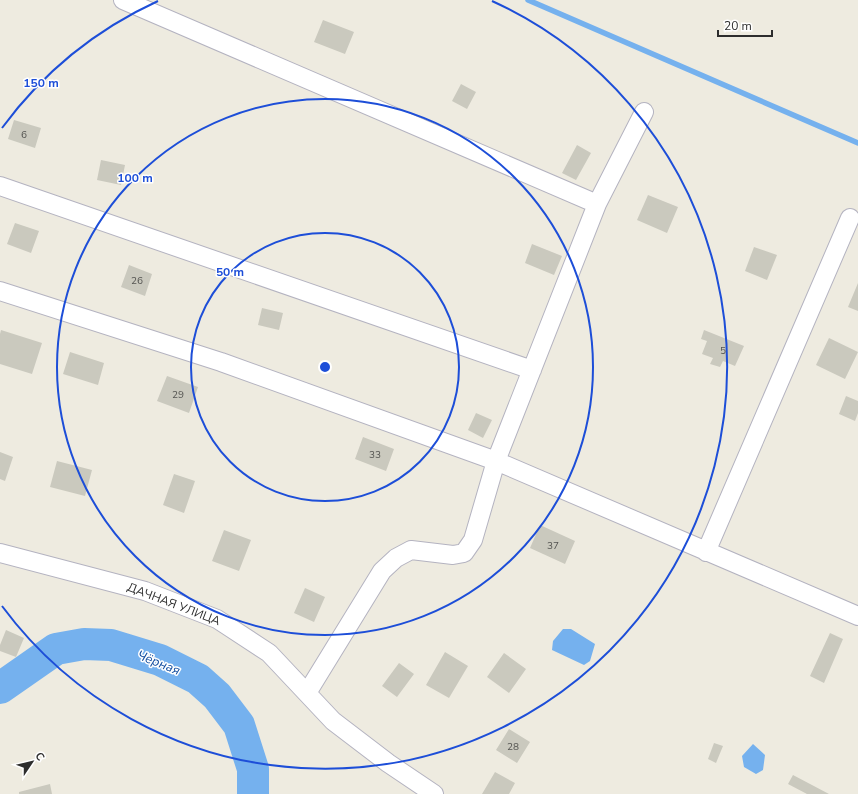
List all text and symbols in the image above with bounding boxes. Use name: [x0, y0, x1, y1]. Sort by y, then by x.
scale bar: [718, 12, 772, 38]
text: 20 m: [724, 18, 752, 34]
text: 150 m: [23, 75, 59, 91]
house number: 6: [21, 128, 27, 142]
text: 100 m: [117, 170, 153, 186]
text: 50 m: [216, 264, 244, 280]
house number: 26: [131, 274, 143, 288]
house number: 5: [720, 344, 726, 358]
centre of rings: [318, 360, 332, 374]
house number: 29: [172, 388, 184, 402]
house number: 33: [369, 448, 381, 462]
house number: 37: [547, 539, 559, 553]
street label: ДАЧНАЯ УЛИЦА: [125, 579, 223, 629]
water label: Чёрная: [134, 646, 183, 680]
house number: 28: [507, 740, 519, 754]
north arrow: [12, 742, 52, 782]
text: С: [31, 749, 48, 764]

